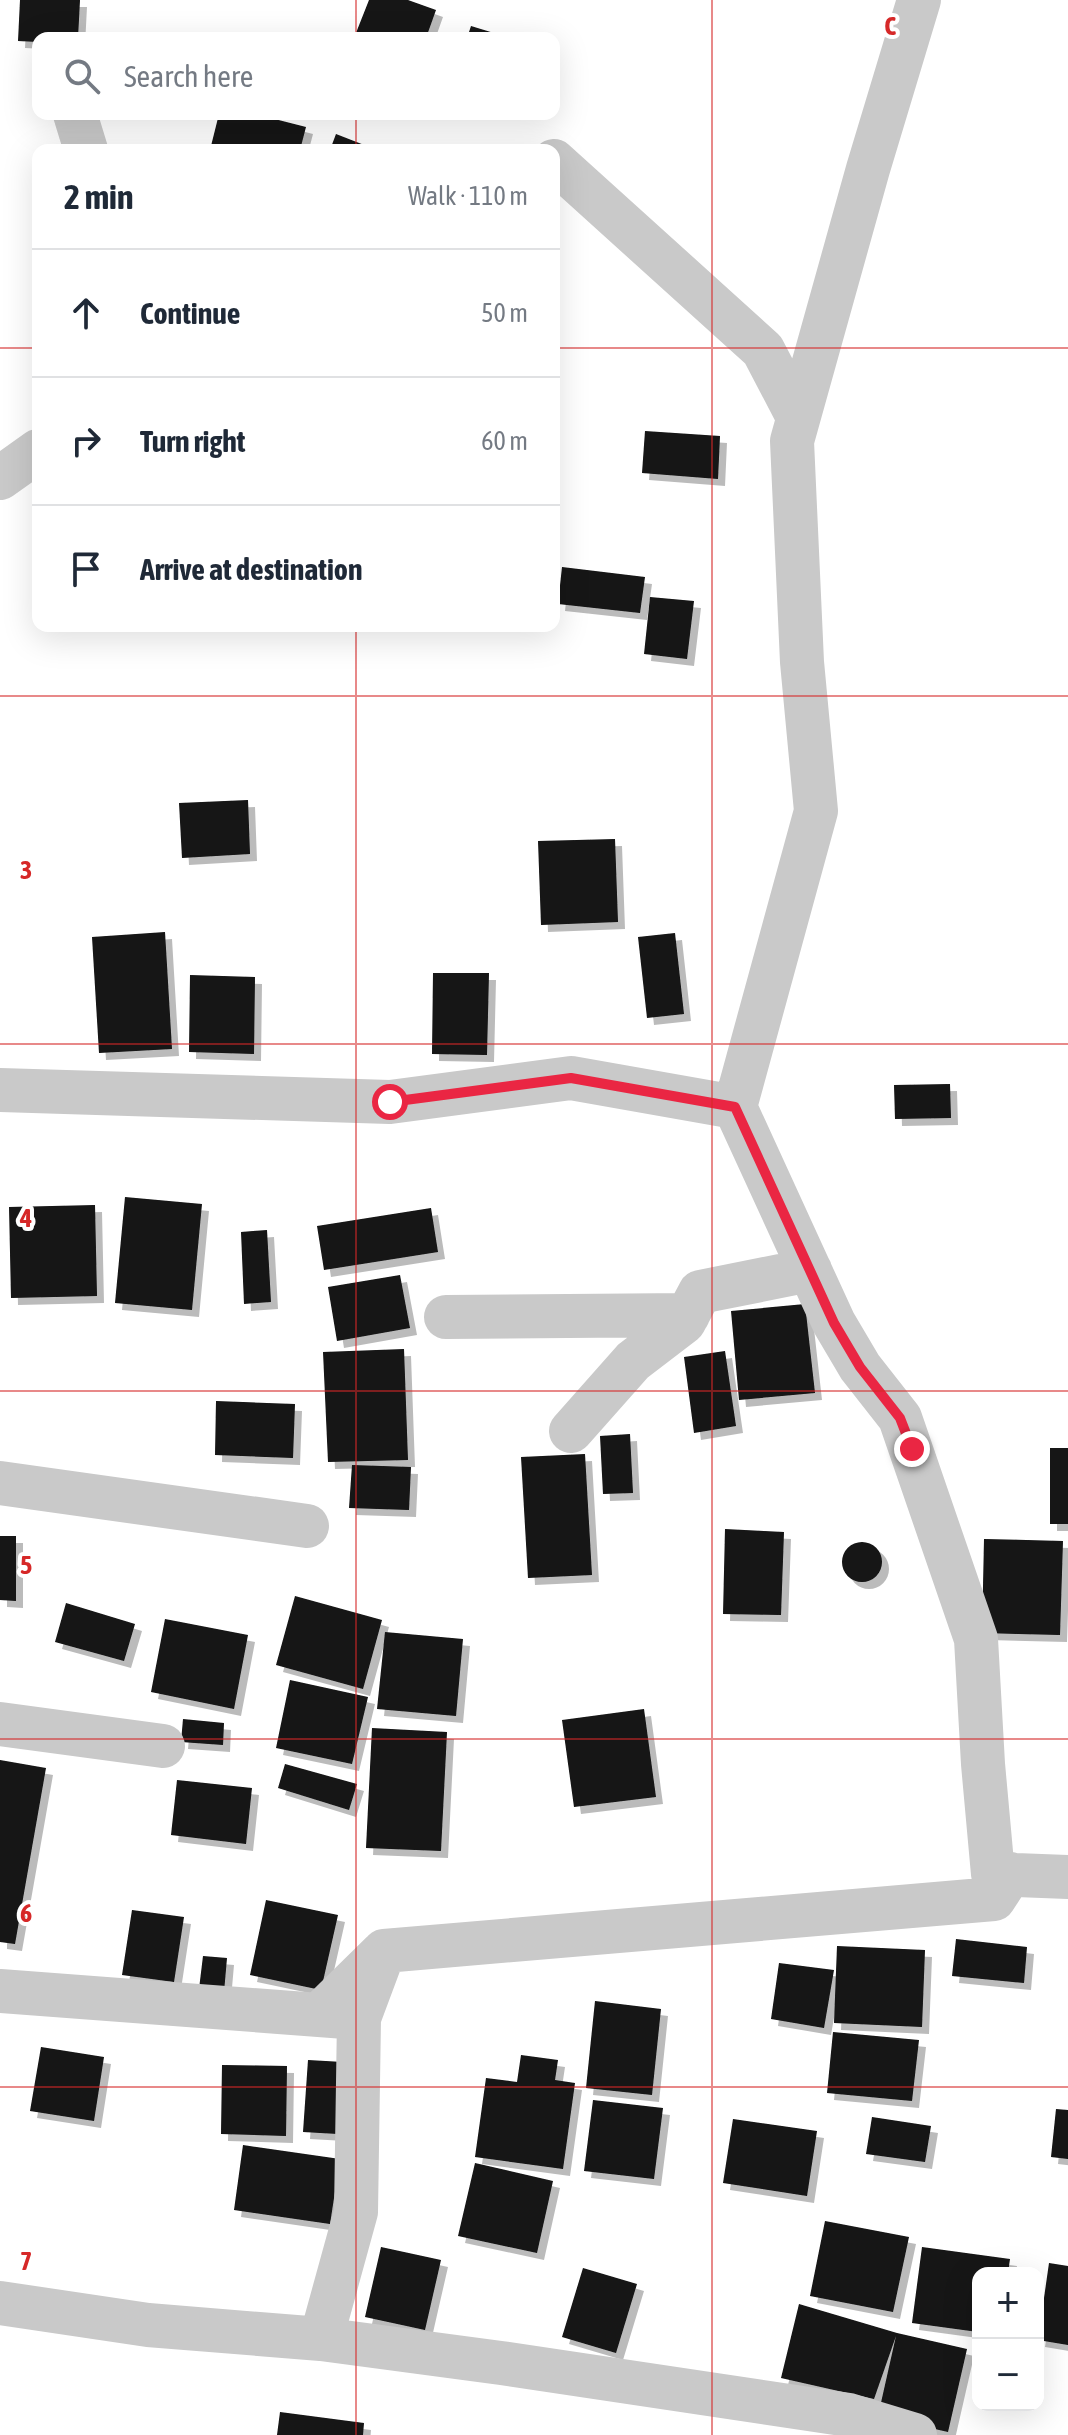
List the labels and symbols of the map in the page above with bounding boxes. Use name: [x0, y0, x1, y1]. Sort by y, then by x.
text: C: [884, 11, 896, 41]
text: 3: [20, 855, 32, 885]
route start: [372, 1084, 408, 1120]
text: 4: [19, 1203, 32, 1233]
route end: [894, 1431, 930, 1467]
text: 5: [20, 1550, 32, 1580]
text: 6: [20, 1898, 32, 1928]
text: 7: [20, 2246, 32, 2276]

